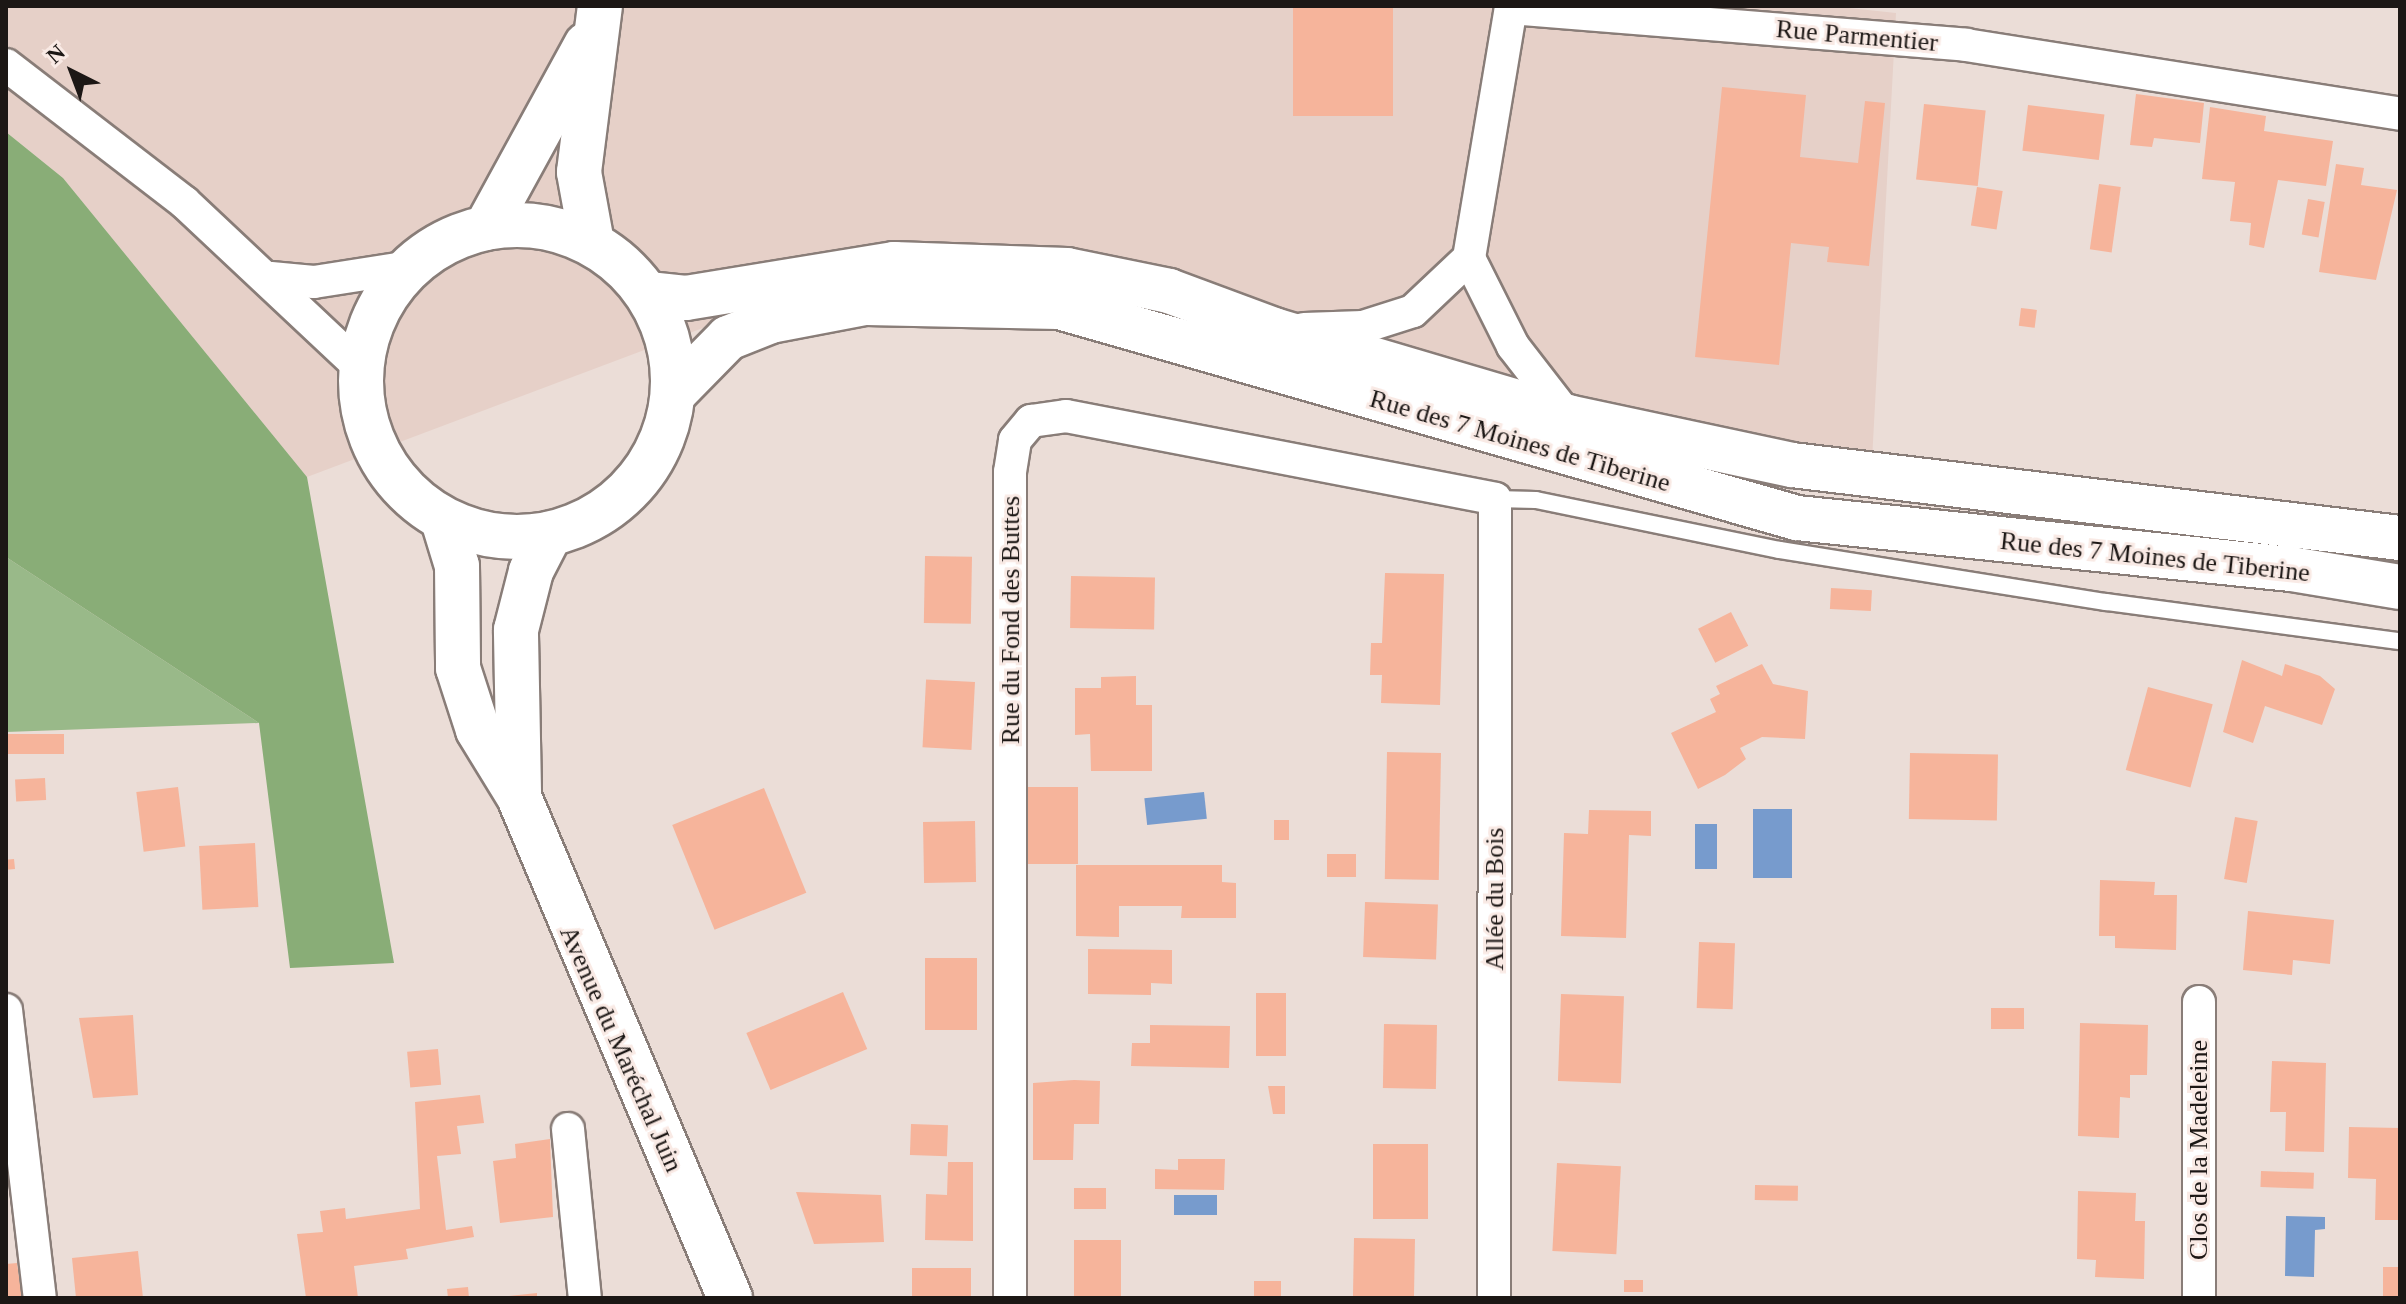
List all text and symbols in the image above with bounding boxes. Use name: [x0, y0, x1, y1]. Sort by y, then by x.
street label: Rue Parmentier: [1775, 13, 1939, 59]
north arrow: [32, 32, 112, 112]
text: N: [41, 39, 70, 68]
street label: Rue des 7 Moines de Tiberine: [1366, 383, 1674, 499]
street label: Rue du Fond des Buttes: [995, 496, 1027, 744]
street label: Rue des 7 Moines de Tiberine: [1998, 525, 2312, 589]
street label: Allée du Bois: [1479, 828, 1511, 970]
street label: Avenue du Maréchal Juin: [553, 921, 689, 1177]
street label: Clos de la Madeleine: [2183, 1040, 2215, 1260]

